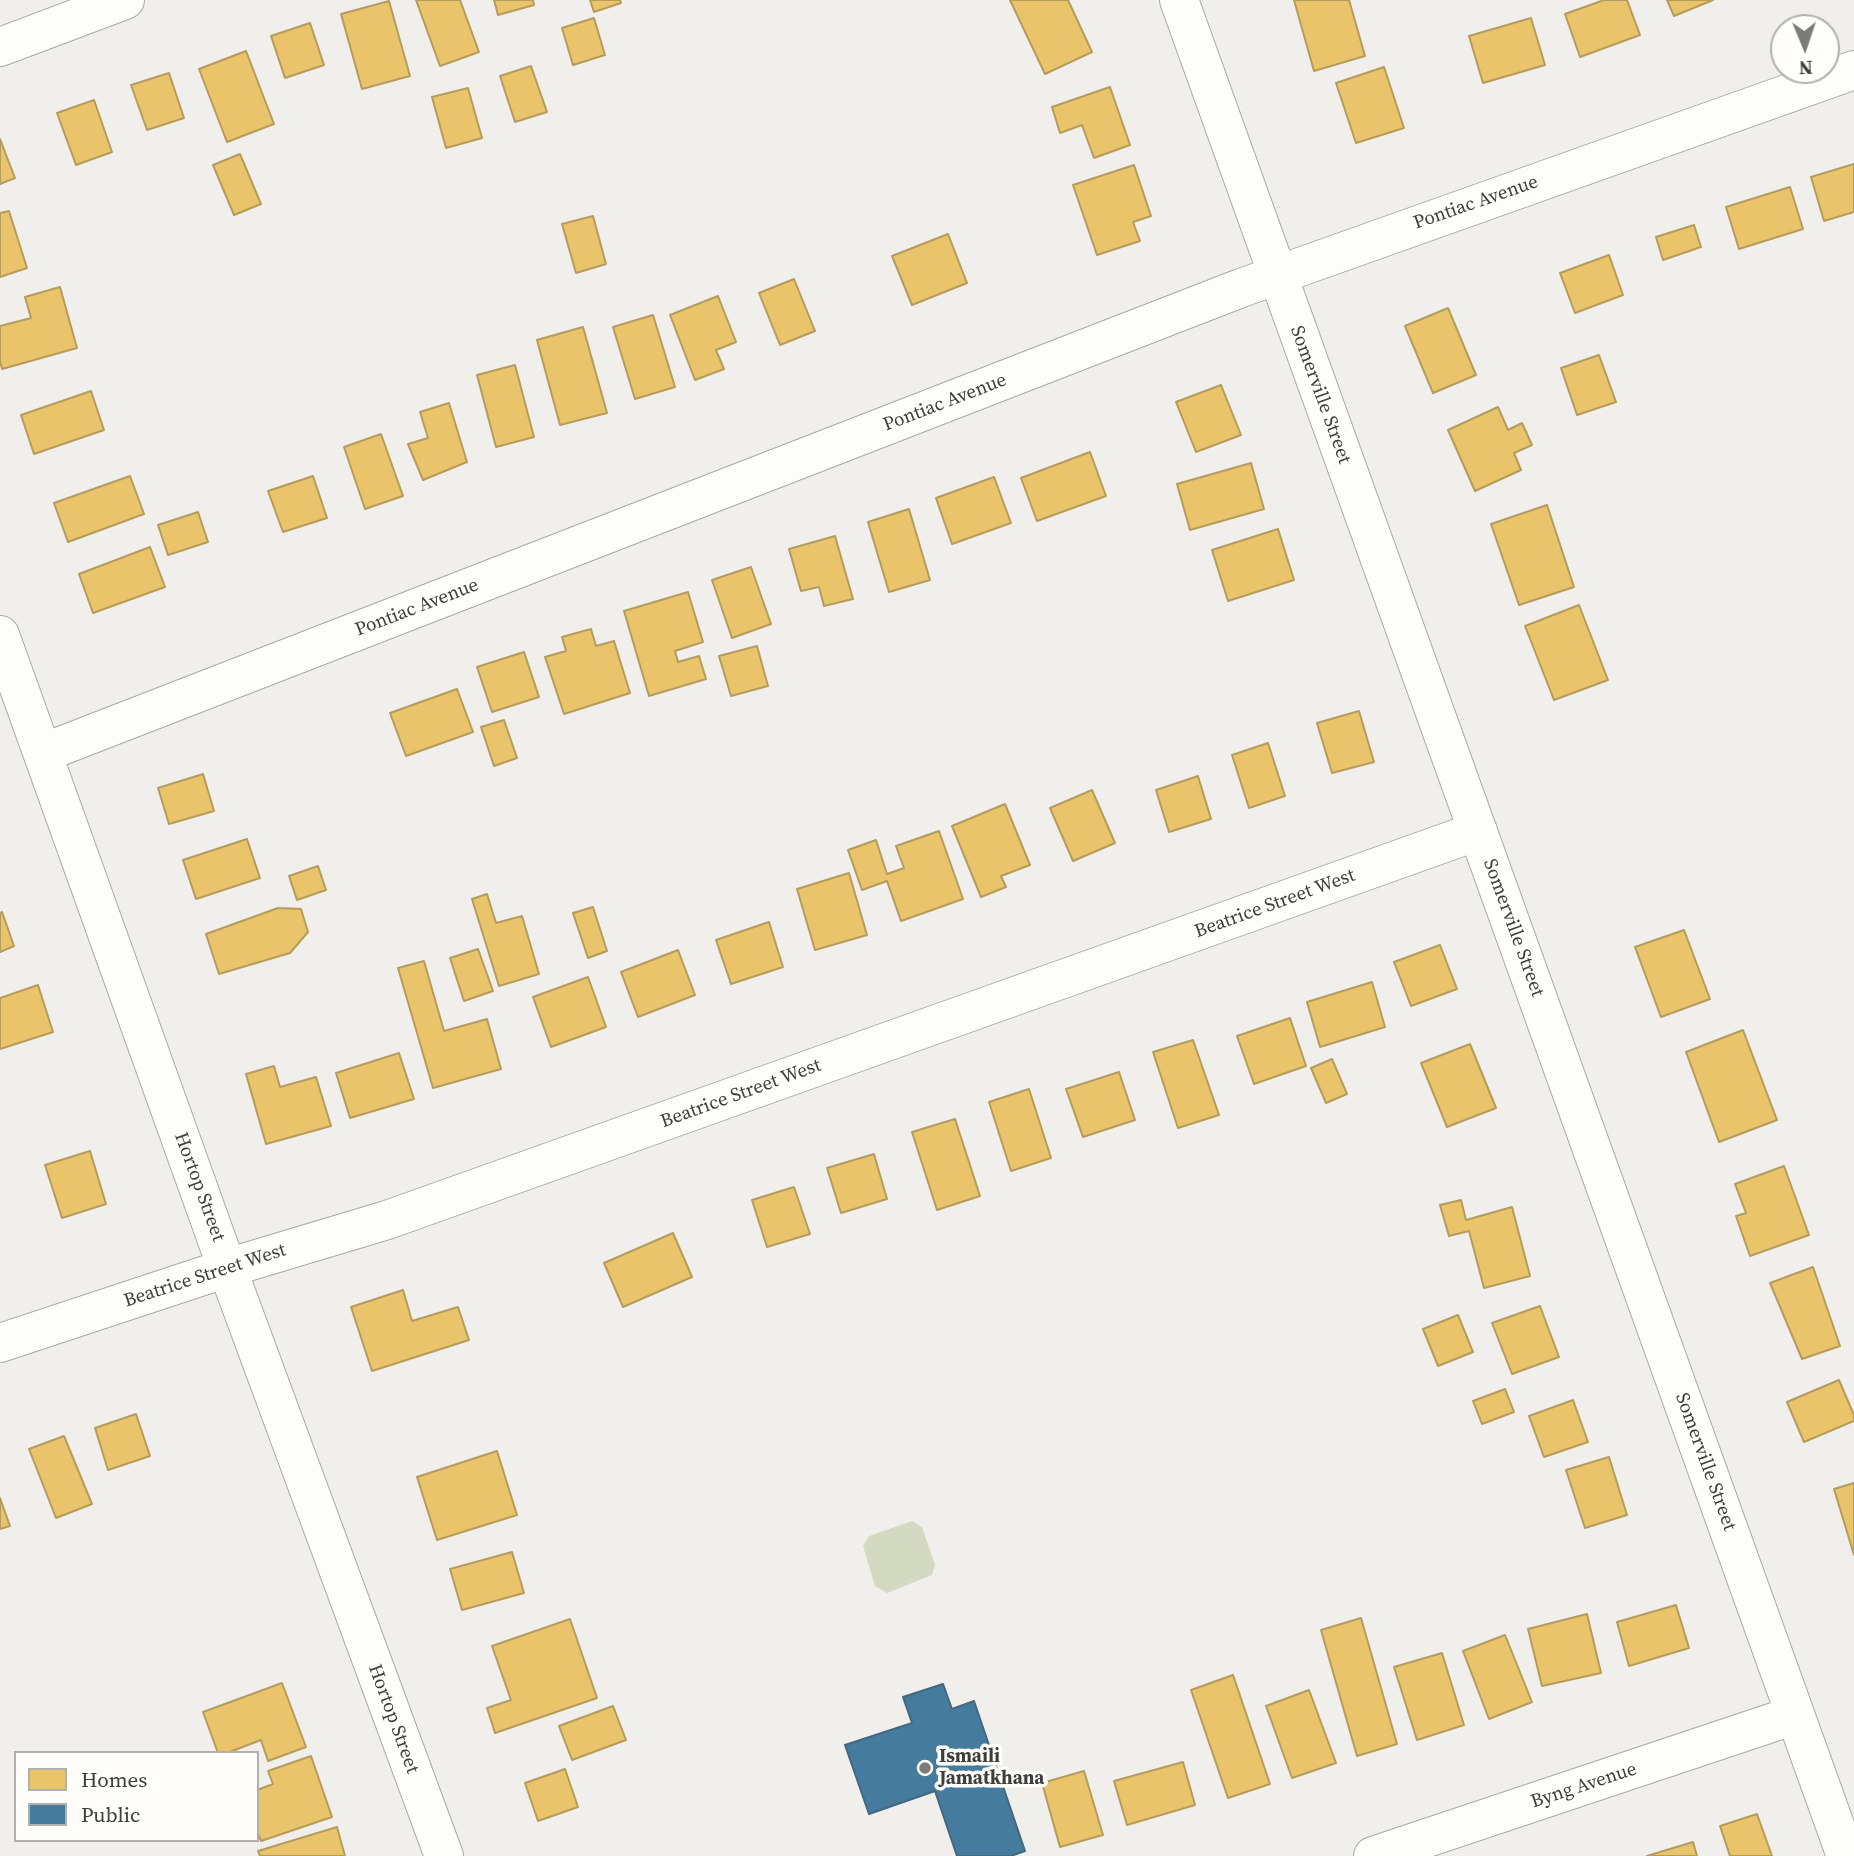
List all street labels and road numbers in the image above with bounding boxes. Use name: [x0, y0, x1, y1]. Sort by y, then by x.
street label: Pontiac Avenue: [1411, 171, 1541, 235]
street label: Somerville Street: [1284, 323, 1356, 467]
street label: Pontiac Avenue: [880, 369, 1010, 437]
street label: Pontiac Avenue: [352, 574, 482, 642]
street label: Somerville Street: [1477, 856, 1549, 1000]
street label: Beatrice Street West: [1192, 864, 1358, 944]
street label: Beatrice Street West: [658, 1054, 824, 1134]
street label: Hortop Street: [169, 1129, 229, 1245]
street label: Beatrice Street West: [121, 1239, 289, 1313]
street label: Somerville Street: [1669, 1390, 1741, 1534]
street label: Hortop Street: [363, 1661, 423, 1777]
street label: Byng Avenue: [1528, 1758, 1640, 1814]

